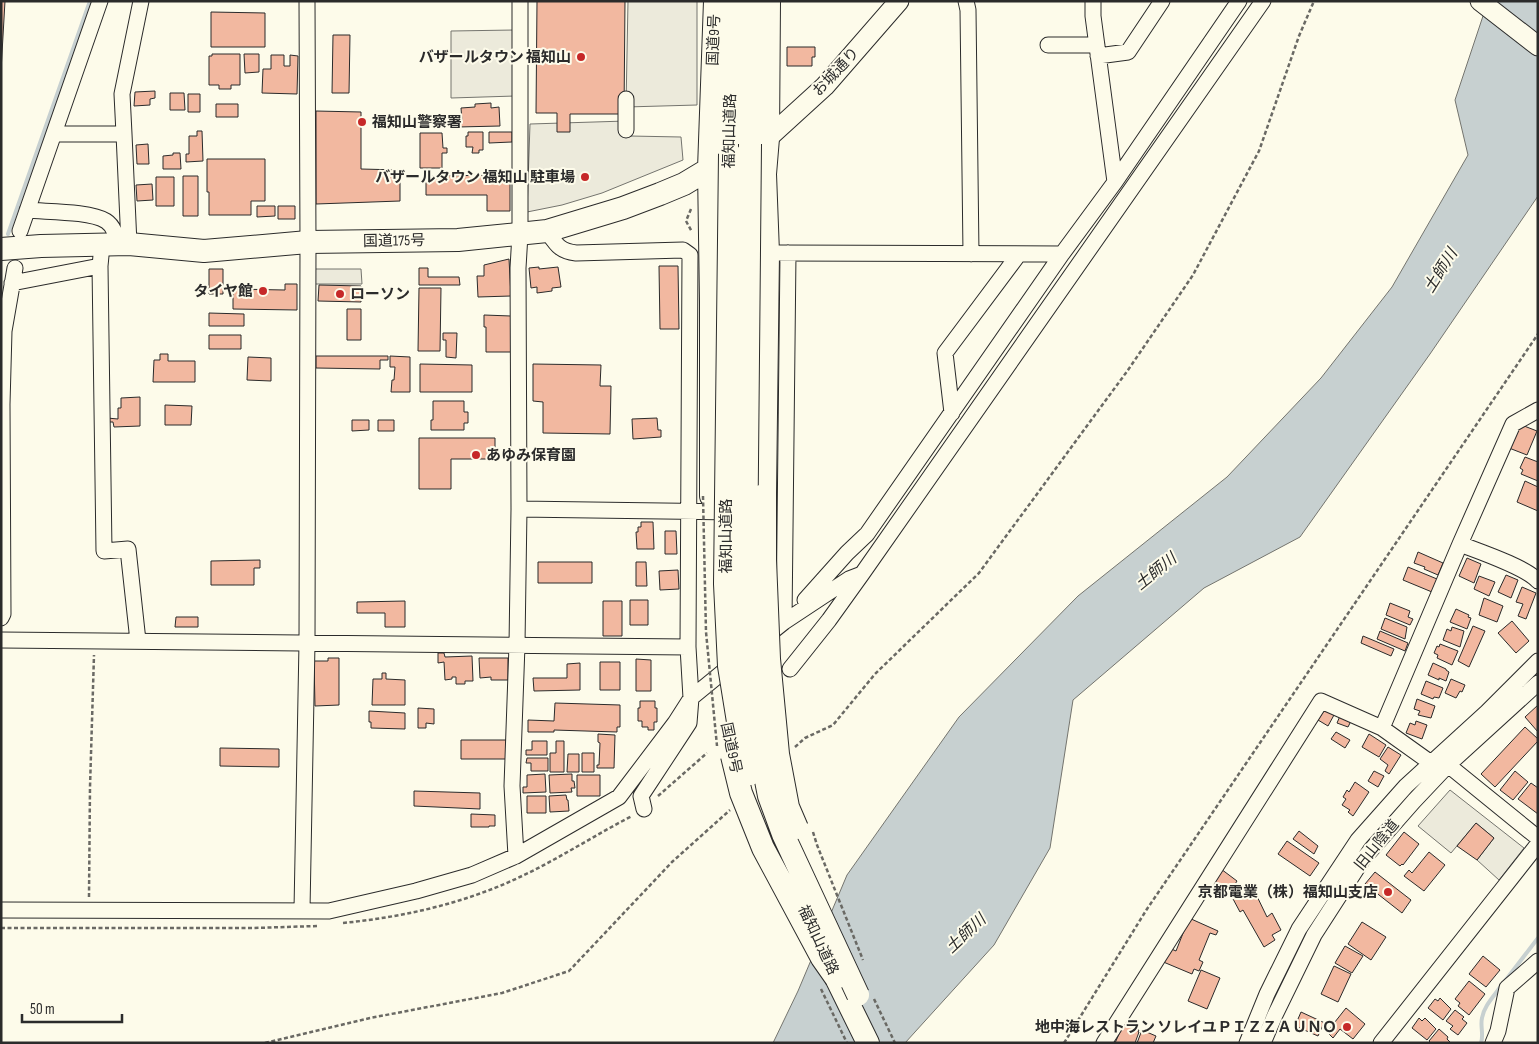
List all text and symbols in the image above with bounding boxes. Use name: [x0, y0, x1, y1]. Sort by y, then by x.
street label: 国道9号: [704, 14, 724, 66]
street label: お城通り: [809, 44, 863, 100]
place label: バザールタウン 福知山: [419, 48, 571, 67]
marker: バザールタウン 福知山: [575, 51, 587, 63]
street label: 福知山道路: [720, 93, 740, 169]
place label: 福知山警察署: [371, 113, 462, 132]
marker: 福知山警察署: [356, 116, 368, 128]
place label: バザールタウン 福知山 駐車場: [375, 168, 575, 187]
marker: バザールタウン 福知山 駐車場: [579, 171, 591, 183]
street label: 国道175号: [363, 231, 425, 251]
water label: 土師川: [1420, 244, 1463, 296]
place label: タイヤ館: [193, 282, 253, 301]
marker: タイヤ館: [257, 285, 269, 297]
place label: ローソン: [350, 285, 410, 304]
marker: ローソン: [334, 288, 346, 300]
place label: あゆみ保育園: [486, 446, 576, 465]
marker: あゆみ保育園: [470, 449, 482, 461]
street label: 福知山道路: [717, 498, 736, 574]
water label: 土師川: [1131, 548, 1182, 594]
street label: 国道9号: [716, 721, 746, 775]
street label: 旧山陰道: [1351, 816, 1403, 874]
place label: 京都電業（株）福知山支店: [1198, 883, 1378, 902]
marker: 京都電業（株）福知山支店: [1382, 886, 1394, 898]
street label: 福知山道路: [794, 902, 842, 978]
water label: 土師川: [942, 909, 991, 957]
scale bar: [22, 992, 122, 1024]
text: 50 m: [30, 1000, 55, 1019]
place label: 地中海レストラン ソレイユＰＩＺＺＡＵＮＯ: [1035, 1018, 1337, 1037]
marker: 地中海レストラン ソレイユＰＩＺＺＡＵＮＯ: [1341, 1021, 1353, 1033]

